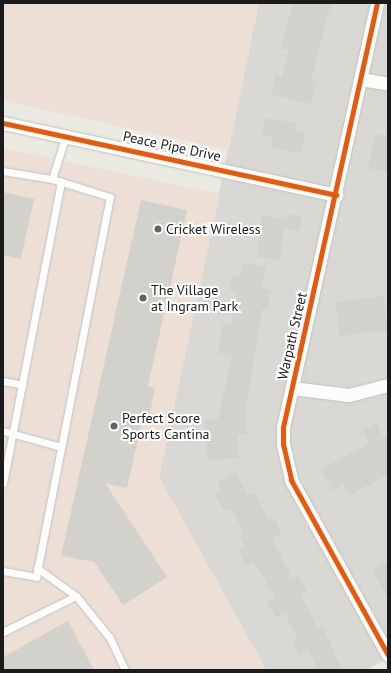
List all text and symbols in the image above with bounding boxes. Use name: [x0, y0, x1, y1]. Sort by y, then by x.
street label: Peace Pipe Drive: [122, 127, 222, 165]
place label: Cricket Wireless: [166, 221, 261, 237]
marker: Cricket Wireless: [153, 224, 163, 234]
place label: The Village at Ingram Park: [151, 282, 238, 314]
street label: Warpath Street: [274, 291, 310, 381]
marker: The Village at Ingram Park: [138, 293, 148, 303]
place label: Perfect Score Sports Cantina: [122, 410, 210, 442]
marker: Perfect Score Sports Cantina: [109, 421, 119, 431]

